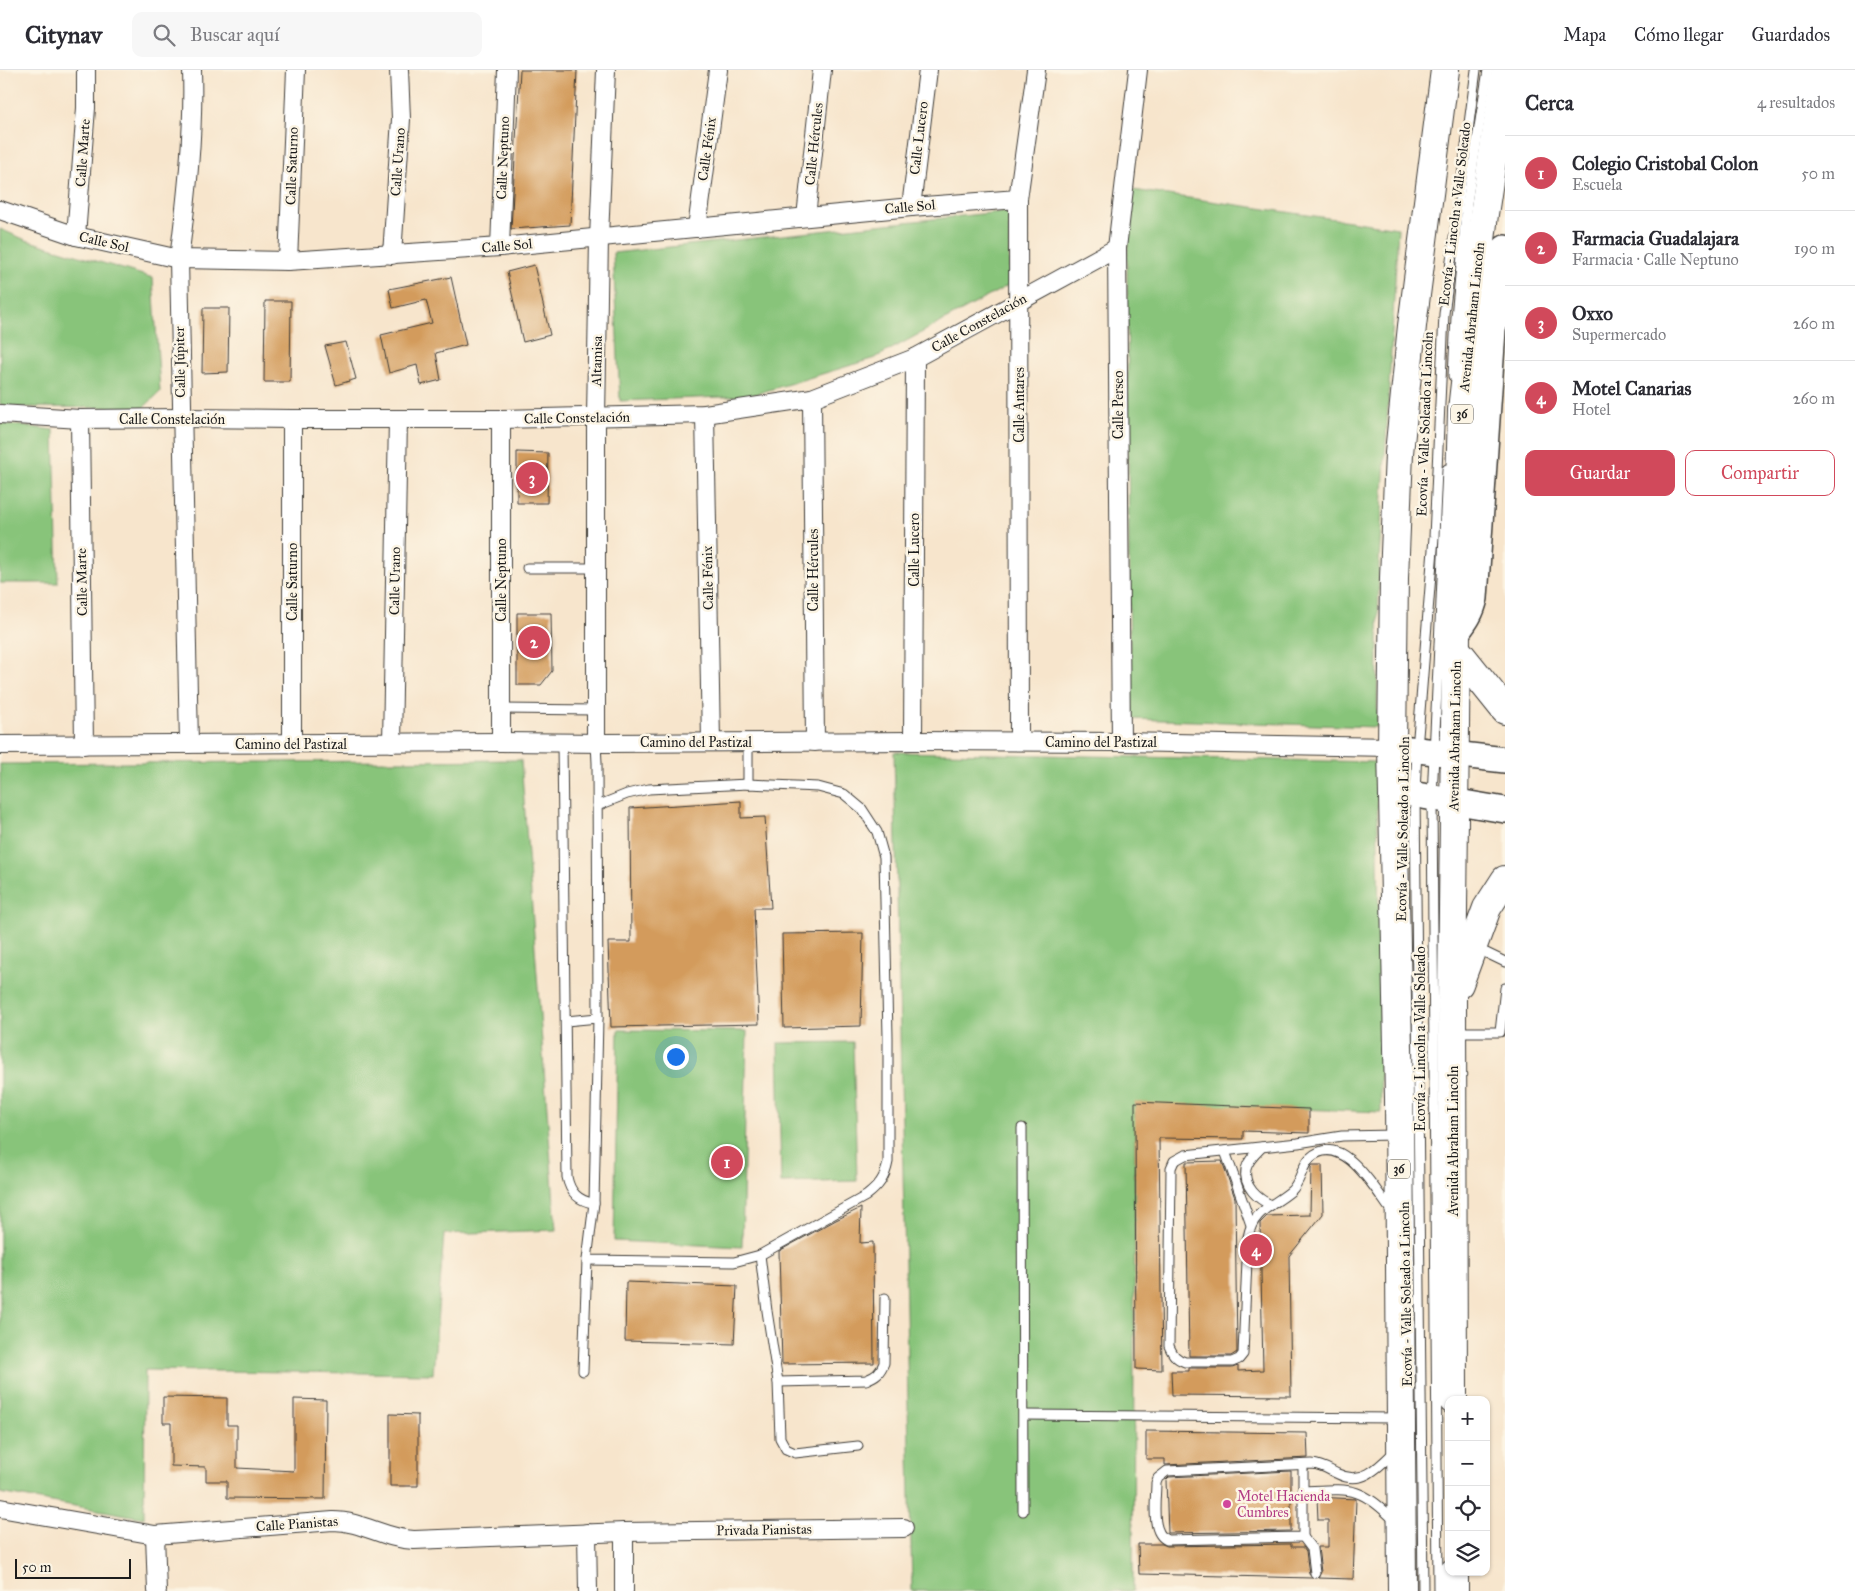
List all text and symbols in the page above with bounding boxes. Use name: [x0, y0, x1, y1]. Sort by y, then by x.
search box: [132, 12, 482, 57]
text: Citynav: [25, 20, 102, 50]
icon: search: [150, 21, 178, 49]
text: Buscar aquí: [190, 23, 279, 46]
text: Mapa: [1563, 24, 1606, 46]
text: Cómo llegar: [1634, 24, 1724, 46]
text: Guardados: [1752, 24, 1830, 46]
text: Cerca: [1525, 90, 1574, 116]
text: 4 resultados: [1757, 93, 1835, 112]
street label: Calle Lucero: [906, 100, 932, 176]
street label: Calle Hércules: [801, 102, 827, 186]
street label: Calle Fénix: [694, 115, 720, 182]
street label: Calle Neptuno: [493, 116, 513, 200]
street label: Calle Marte: [72, 118, 94, 188]
street label: Ecovía - Lincoln a Valle Soleado: [1435, 121, 1475, 307]
street label: Calle Saturno: [282, 127, 302, 205]
street label: Calle Urano: [387, 127, 409, 197]
text: Colegio Cristobal Colon: [1572, 152, 1758, 175]
text: 1: [1538, 164, 1544, 183]
text: 50 m: [1801, 164, 1835, 183]
text: Escuela: [1572, 175, 1622, 194]
street label: Calle Sol: [884, 196, 936, 218]
text: Farmacia Guadalajara: [1572, 227, 1739, 250]
street label: Calle Sol: [77, 228, 131, 256]
street label: Calle Sol: [481, 235, 533, 257]
text: 2: [1537, 239, 1545, 258]
text: 190 m: [1794, 239, 1835, 258]
street label: Avenida Abraham Lincoln: [1456, 241, 1488, 394]
text: Farmacia · Calle Neptuno: [1572, 250, 1739, 269]
street label: Calle Constelación: [928, 290, 1030, 356]
text: Oxxo: [1572, 302, 1613, 325]
text: 3: [1538, 314, 1544, 333]
text: 260 m: [1793, 314, 1835, 333]
street label: Calle Júpiter: [171, 325, 190, 398]
text: Supermercado: [1572, 325, 1666, 344]
street label: Ecovía - Valle Soleado a Lincoln: [1413, 331, 1437, 517]
street label: Altamisa: [588, 335, 606, 387]
street label: Calle Antares: [1011, 367, 1028, 443]
street label: Calle Perseo: [1110, 371, 1127, 439]
text: Motel Canarias: [1572, 377, 1692, 400]
text: 4: [1537, 389, 1545, 408]
text: 260 m: [1793, 389, 1835, 408]
text: Hotel: [1572, 400, 1610, 419]
road number: 36: [1451, 404, 1473, 424]
street label: Calle Constelación: [524, 409, 631, 427]
street label: Calle Constelación: [119, 411, 225, 428]
button: Guardar: [1525, 450, 1675, 496]
button: Compartir: [1685, 450, 1835, 496]
pin: 3: [516, 459, 548, 497]
street label: Calle Lucero: [906, 513, 923, 587]
street label: Calle Hércules: [805, 529, 822, 611]
street label: Calle Neptuno: [493, 538, 510, 622]
street label: Calle Saturno: [284, 543, 301, 621]
street label: Calle Fénix: [699, 545, 717, 610]
street label: Calle Urano: [386, 547, 404, 615]
street label: Calle Marte: [73, 548, 91, 616]
pin: 2: [518, 623, 550, 661]
street label: Avenida Abraham Lincoln: [1445, 660, 1465, 812]
street label: Camino del Pastizal: [640, 734, 752, 751]
street label: Camino del Pastizal: [1045, 734, 1157, 751]
street label: Camino del Pastizal: [235, 736, 347, 753]
street label: Ecovía - Valle Soleado a Lincoln: [1393, 736, 1413, 922]
street label: Ecovía - Lincoln a Valle Soleado: [1412, 946, 1429, 1132]
your location: [663, 1044, 689, 1070]
street label: Avenida Abraham Lincoln: [1445, 1065, 1462, 1217]
pin: 1: [711, 1143, 743, 1181]
road number: 36: [1388, 1160, 1410, 1178]
street label: Ecovía - Valle Soleado a Lincoln: [1396, 1201, 1416, 1387]
pin: 4: [1240, 1231, 1272, 1269]
map controls: [1445, 1396, 1490, 1576]
button: +: [1445, 1396, 1490, 1441]
button: −: [1445, 1441, 1490, 1486]
button: locate: [1445, 1486, 1490, 1531]
place label: Motel Hacienda Cumbres: [1237, 1488, 1330, 1521]
marker: Motel Hacienda Cumbres: [1221, 1498, 1233, 1510]
street label: Calle Pianistas: [255, 1513, 339, 1535]
street label: Privada Pianistas: [716, 1521, 812, 1539]
button: layers: [1445, 1531, 1490, 1576]
scale bar: [15, 1556, 131, 1579]
text: 50 m: [22, 1559, 51, 1576]

